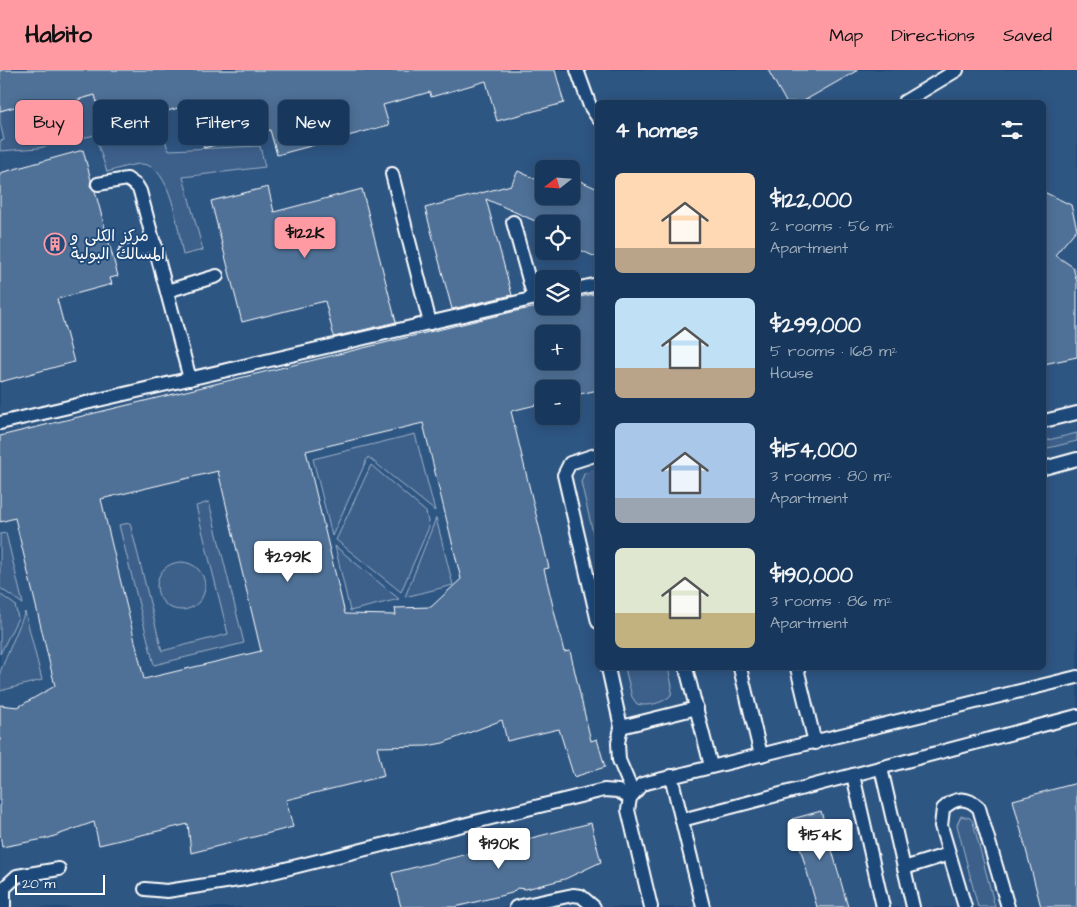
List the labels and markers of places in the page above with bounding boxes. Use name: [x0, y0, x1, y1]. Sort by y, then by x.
pin: $122K: [270, 216, 340, 259]
place label: مركز الكلى و المسالك البولية: [69, 225, 165, 265]
building icon: مركز الكلى و المسالك البولية: [43, 232, 67, 256]
pin: $299K: [253, 540, 323, 583]
pin: $154K: [785, 818, 855, 861]
pin: $190K: [464, 828, 534, 870]

